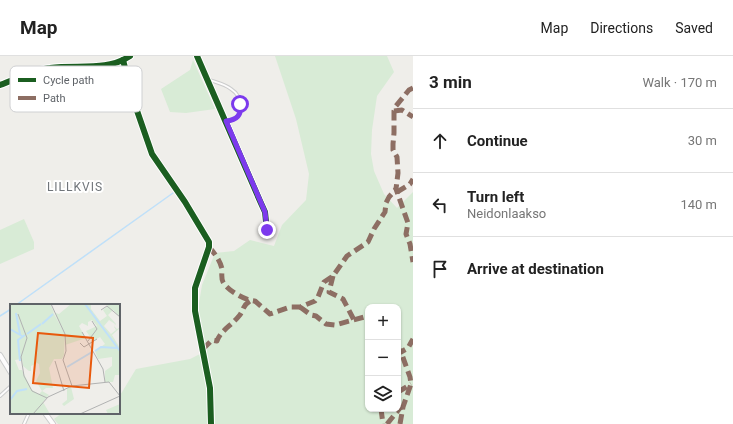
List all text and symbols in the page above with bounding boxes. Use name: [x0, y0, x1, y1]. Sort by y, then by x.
text: Map: [20, 16, 58, 39]
text: Map: [541, 20, 568, 36]
text: Directions: [590, 20, 653, 36]
text: Saved: [675, 20, 713, 36]
legend: [10, 66, 142, 112]
text: 3 min: [429, 72, 472, 92]
text: Cycle path: [43, 74, 94, 87]
text: Walk · 170 m: [642, 75, 717, 90]
text: Path: [43, 92, 66, 105]
route start: [231, 95, 249, 113]
icon: ahead: [429, 130, 451, 152]
text: Continue: [467, 132, 528, 150]
text: 30 m: [688, 133, 717, 148]
district label: LILLKVIS: [47, 180, 103, 194]
text: Turn left: [467, 188, 524, 206]
icon: left: [429, 194, 451, 216]
text: 140 m: [680, 197, 717, 212]
text: Neidonlaakso: [467, 206, 546, 221]
route end: [258, 221, 276, 239]
icon: arrive: [429, 258, 451, 280]
text: Arrive at destination: [467, 260, 604, 278]
inset map: [10, 304, 120, 414]
map controls: [365, 304, 401, 412]
button: +: [365, 304, 401, 340]
button: −: [365, 340, 401, 376]
button: layers: [365, 376, 401, 412]

